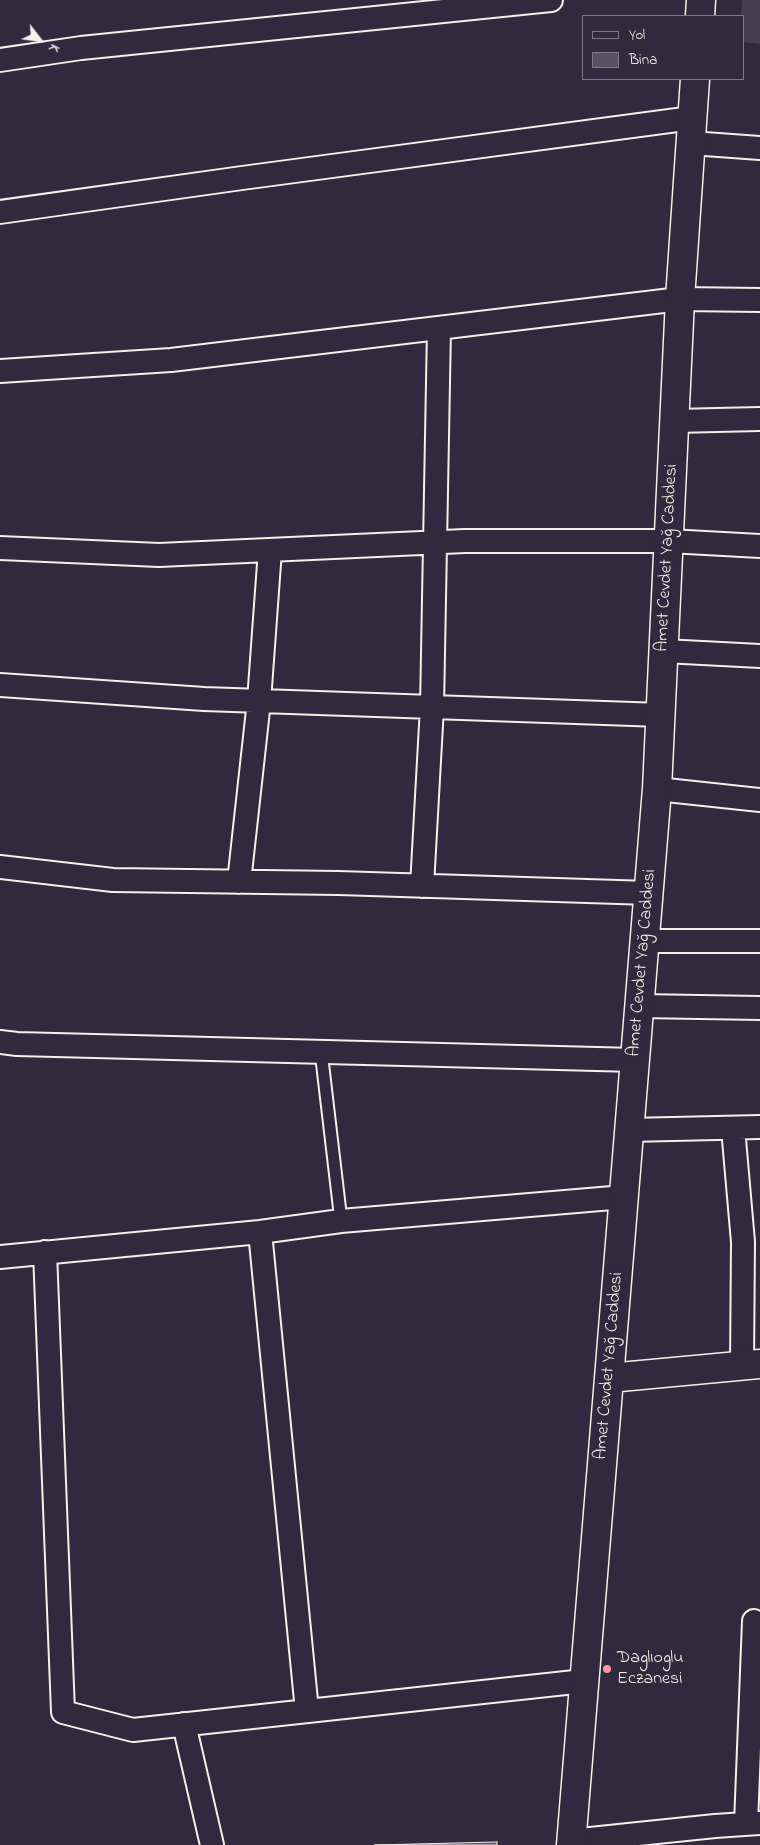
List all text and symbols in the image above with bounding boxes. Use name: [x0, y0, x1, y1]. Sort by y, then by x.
north arrow: [15, 15, 65, 65]
legend: [582, 15, 745, 80]
text: Yol: [629, 24, 645, 46]
text: K: [43, 40, 64, 56]
text: Bina: [629, 49, 657, 71]
street label: Amet Cevdet Yağ Caddesi: [652, 463, 684, 653]
street label: Amet Cevdet Yağ Caddesi: [624, 868, 662, 1058]
street label: Amet Cevdet Yağ Caddesi: [591, 1271, 629, 1461]
place label: Daglıoglu Eczanesi: [617, 1648, 684, 1690]
marker: Daglıoglu Eczanesi: [601, 1663, 613, 1675]

